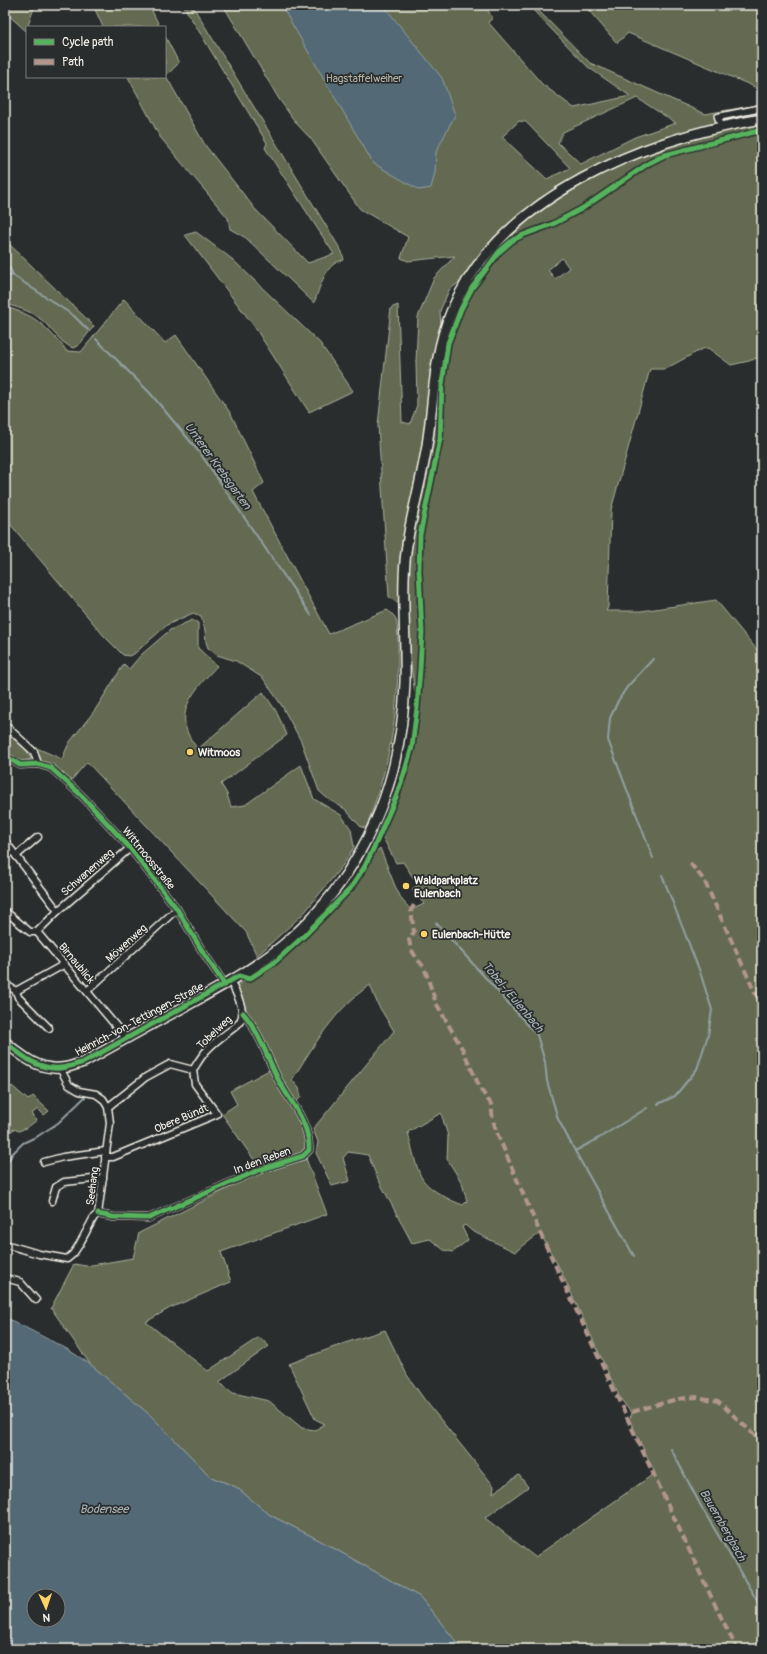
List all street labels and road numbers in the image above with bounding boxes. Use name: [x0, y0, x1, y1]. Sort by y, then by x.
street label: Wittmoosstraße: [119, 824, 178, 893]
street label: Schwanenweg: [58, 846, 117, 899]
street label: Möwenweg: [103, 921, 150, 965]
street label: Birnaublick: [56, 940, 98, 987]
street label: Heinrich-von-Tettingen-Straße: [73, 980, 206, 1059]
street label: Tobelweg: [194, 1013, 235, 1052]
street label: Obere Bündt: [152, 1101, 211, 1136]
street label: In den Reben: [232, 1144, 292, 1177]
street label: Seehang: [84, 1165, 101, 1206]

